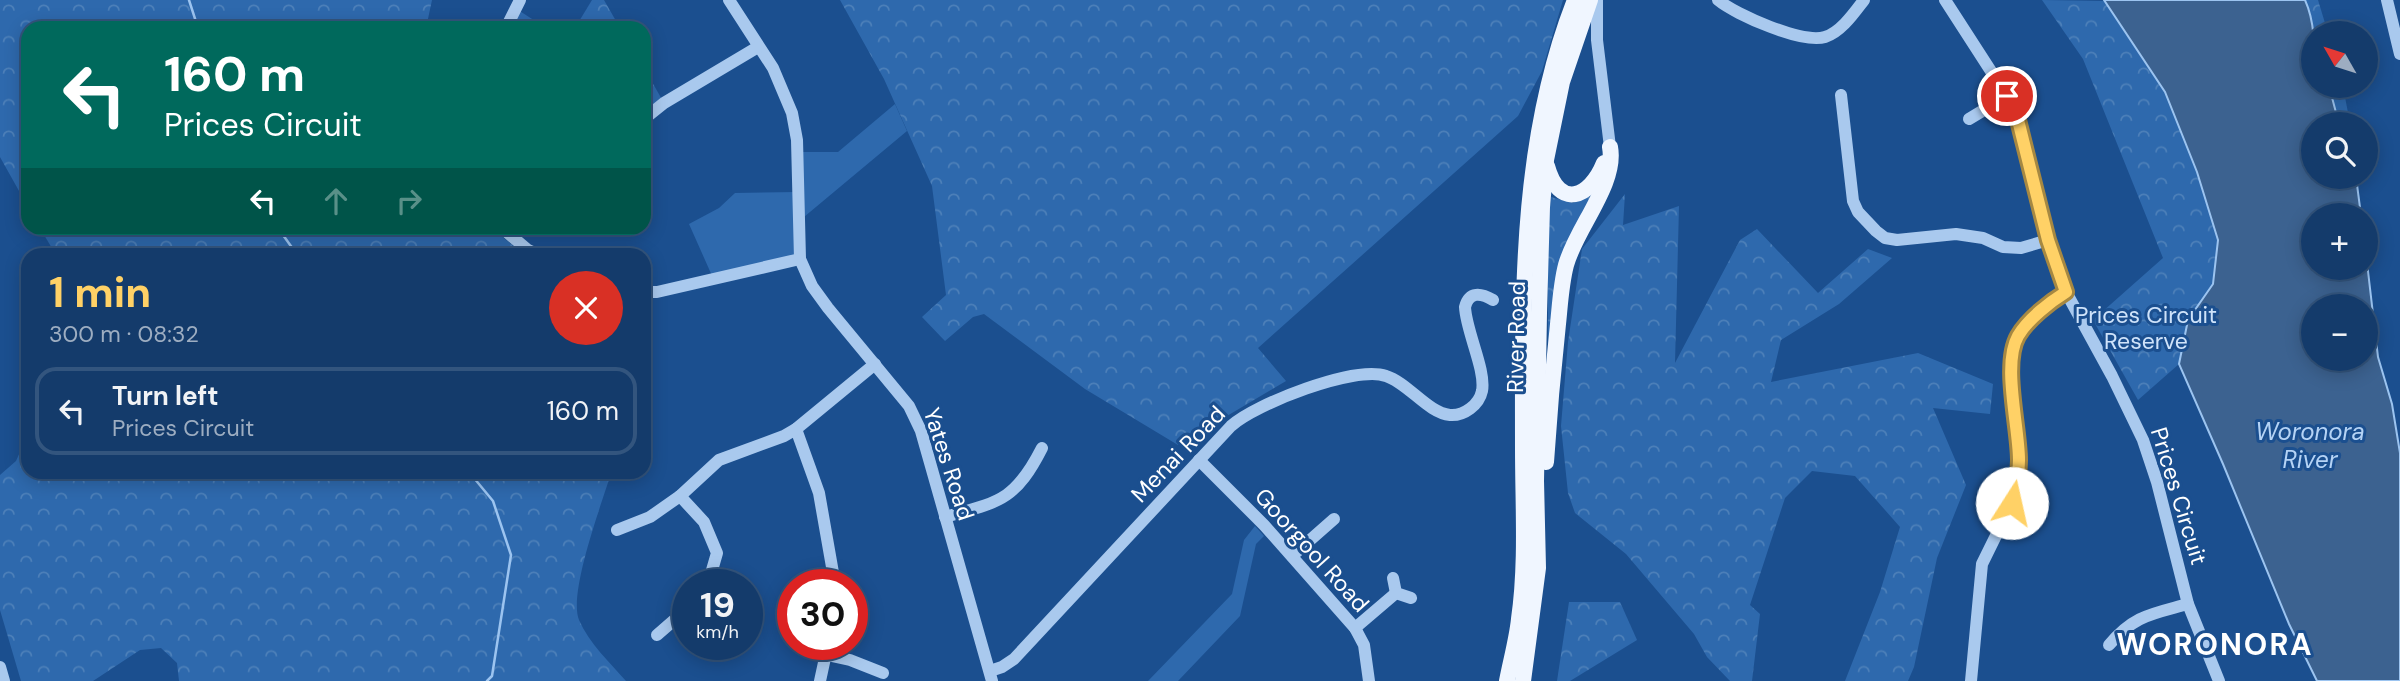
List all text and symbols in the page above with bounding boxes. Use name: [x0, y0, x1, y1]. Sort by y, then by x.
north arrow: [2301, 21, 2378, 98]
map controls: [2301, 21, 2378, 371]
text: 160 m: [164, 42, 305, 106]
icon: left: [49, 49, 140, 140]
pin: [1977, 66, 2037, 126]
icon: arrive: [1988, 77, 2026, 115]
text: Prices Circuit: [164, 104, 362, 146]
button: search: [2301, 112, 2378, 189]
icon: left: [244, 182, 282, 220]
icon: ahead: [317, 182, 355, 220]
icon: right: [390, 182, 428, 220]
button: +: [2301, 203, 2378, 280]
text: 1 min: [49, 265, 151, 320]
button: close: [549, 271, 623, 345]
street label: River Road: [1500, 281, 1532, 393]
button: −: [2301, 294, 2378, 371]
park label: Prices Circuit Reserve: [2075, 300, 2217, 356]
text: 300 m · 08:32: [49, 319, 199, 349]
text: Turn left: [112, 379, 219, 413]
icon: left: [53, 392, 91, 430]
text: 160 m: [547, 394, 619, 428]
street label: Menai Road: [1124, 399, 1232, 509]
street label: Yates Road: [917, 404, 981, 524]
text: Prices Circuit: [112, 413, 254, 443]
water label: Woronora River: [2255, 416, 2365, 475]
street label: Prices Circuit: [2144, 424, 2214, 568]
position arrow: [1975, 466, 2049, 540]
street label: Goorgool Road: [1248, 481, 1376, 619]
speed limit sign: 30: [777, 569, 868, 660]
text: 19: [700, 582, 735, 628]
text: km/h: [696, 620, 739, 644]
district label: WORONORA: [2116, 625, 2314, 664]

